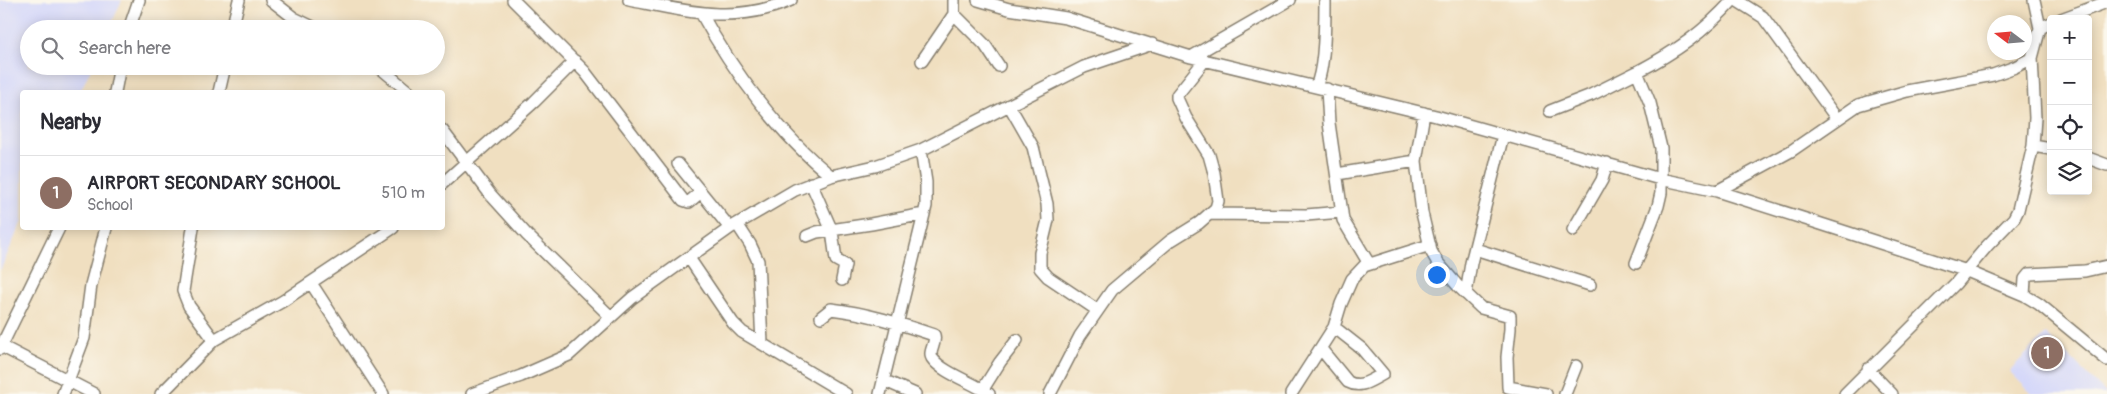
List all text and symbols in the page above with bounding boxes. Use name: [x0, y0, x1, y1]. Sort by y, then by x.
north arrow: [1987, 15, 2032, 60]
map controls: [2047, 15, 2092, 195]
button: +: [2047, 15, 2092, 60]
search box: [20, 20, 445, 75]
icon: search: [38, 34, 66, 62]
text: Search here: [78, 36, 171, 60]
button: −: [2047, 60, 2092, 105]
button: locate: [2047, 105, 2092, 150]
text: Nearby: [40, 109, 101, 136]
button: layers: [2047, 150, 2092, 195]
text: AIRPORT SECONDARY SCHOOL: [87, 171, 341, 195]
text: 1: [53, 183, 59, 203]
text: 510 m: [381, 183, 425, 203]
text: School: [87, 195, 133, 215]
your location: [1424, 262, 1450, 288]
pin: 1: [2031, 334, 2063, 372]

